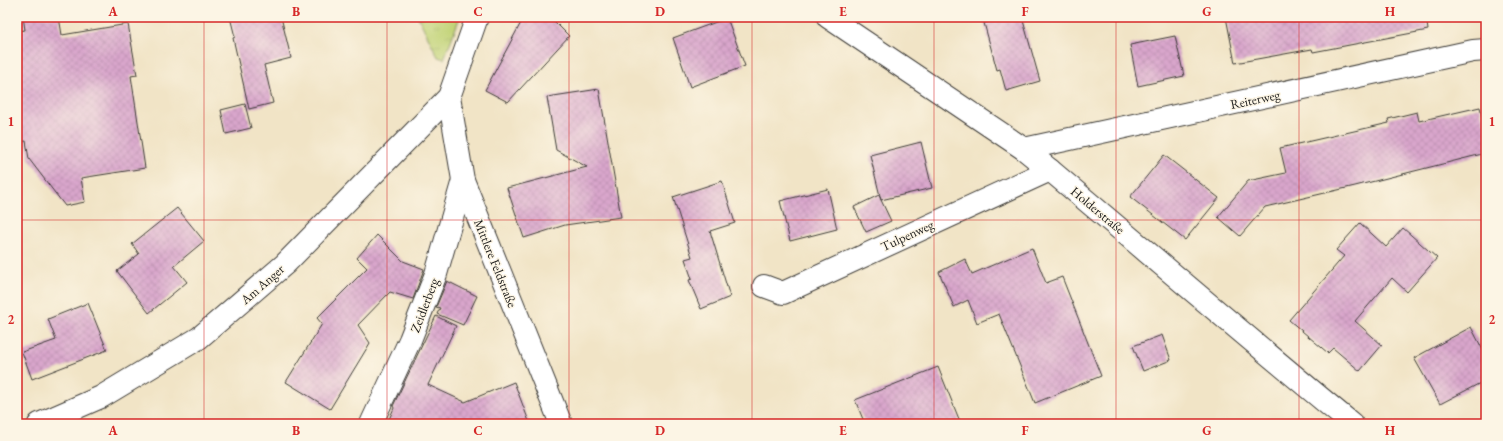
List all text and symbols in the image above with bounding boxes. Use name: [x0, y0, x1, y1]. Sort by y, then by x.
text: A: [107, 3, 118, 20]
text: B: [292, 3, 300, 20]
text: C: [473, 3, 483, 20]
text: D: [655, 3, 665, 20]
text: E: [839, 3, 847, 20]
text: F: [1021, 3, 1029, 20]
text: G: [1202, 3, 1212, 20]
text: H: [1385, 3, 1396, 20]
street label: Reiterweg: [1229, 86, 1282, 113]
text: 1: [8, 113, 15, 130]
text: 1: [1489, 113, 1496, 130]
street label: Holderstraße: [1067, 183, 1128, 238]
street label: Tulpenweg: [878, 216, 937, 255]
street label: Mittlere Feldstraße: [470, 217, 521, 310]
street label: Am Anger: [236, 260, 288, 309]
street label: Zeidlerberg: [406, 275, 443, 335]
text: 2: [8, 311, 15, 328]
text: 2: [1489, 311, 1496, 328]
text: A: [107, 422, 118, 439]
text: B: [292, 422, 300, 439]
text: C: [473, 422, 483, 439]
text: D: [655, 422, 665, 439]
text: E: [839, 422, 847, 439]
text: F: [1021, 422, 1029, 439]
text: G: [1202, 422, 1212, 439]
text: H: [1385, 422, 1396, 439]

